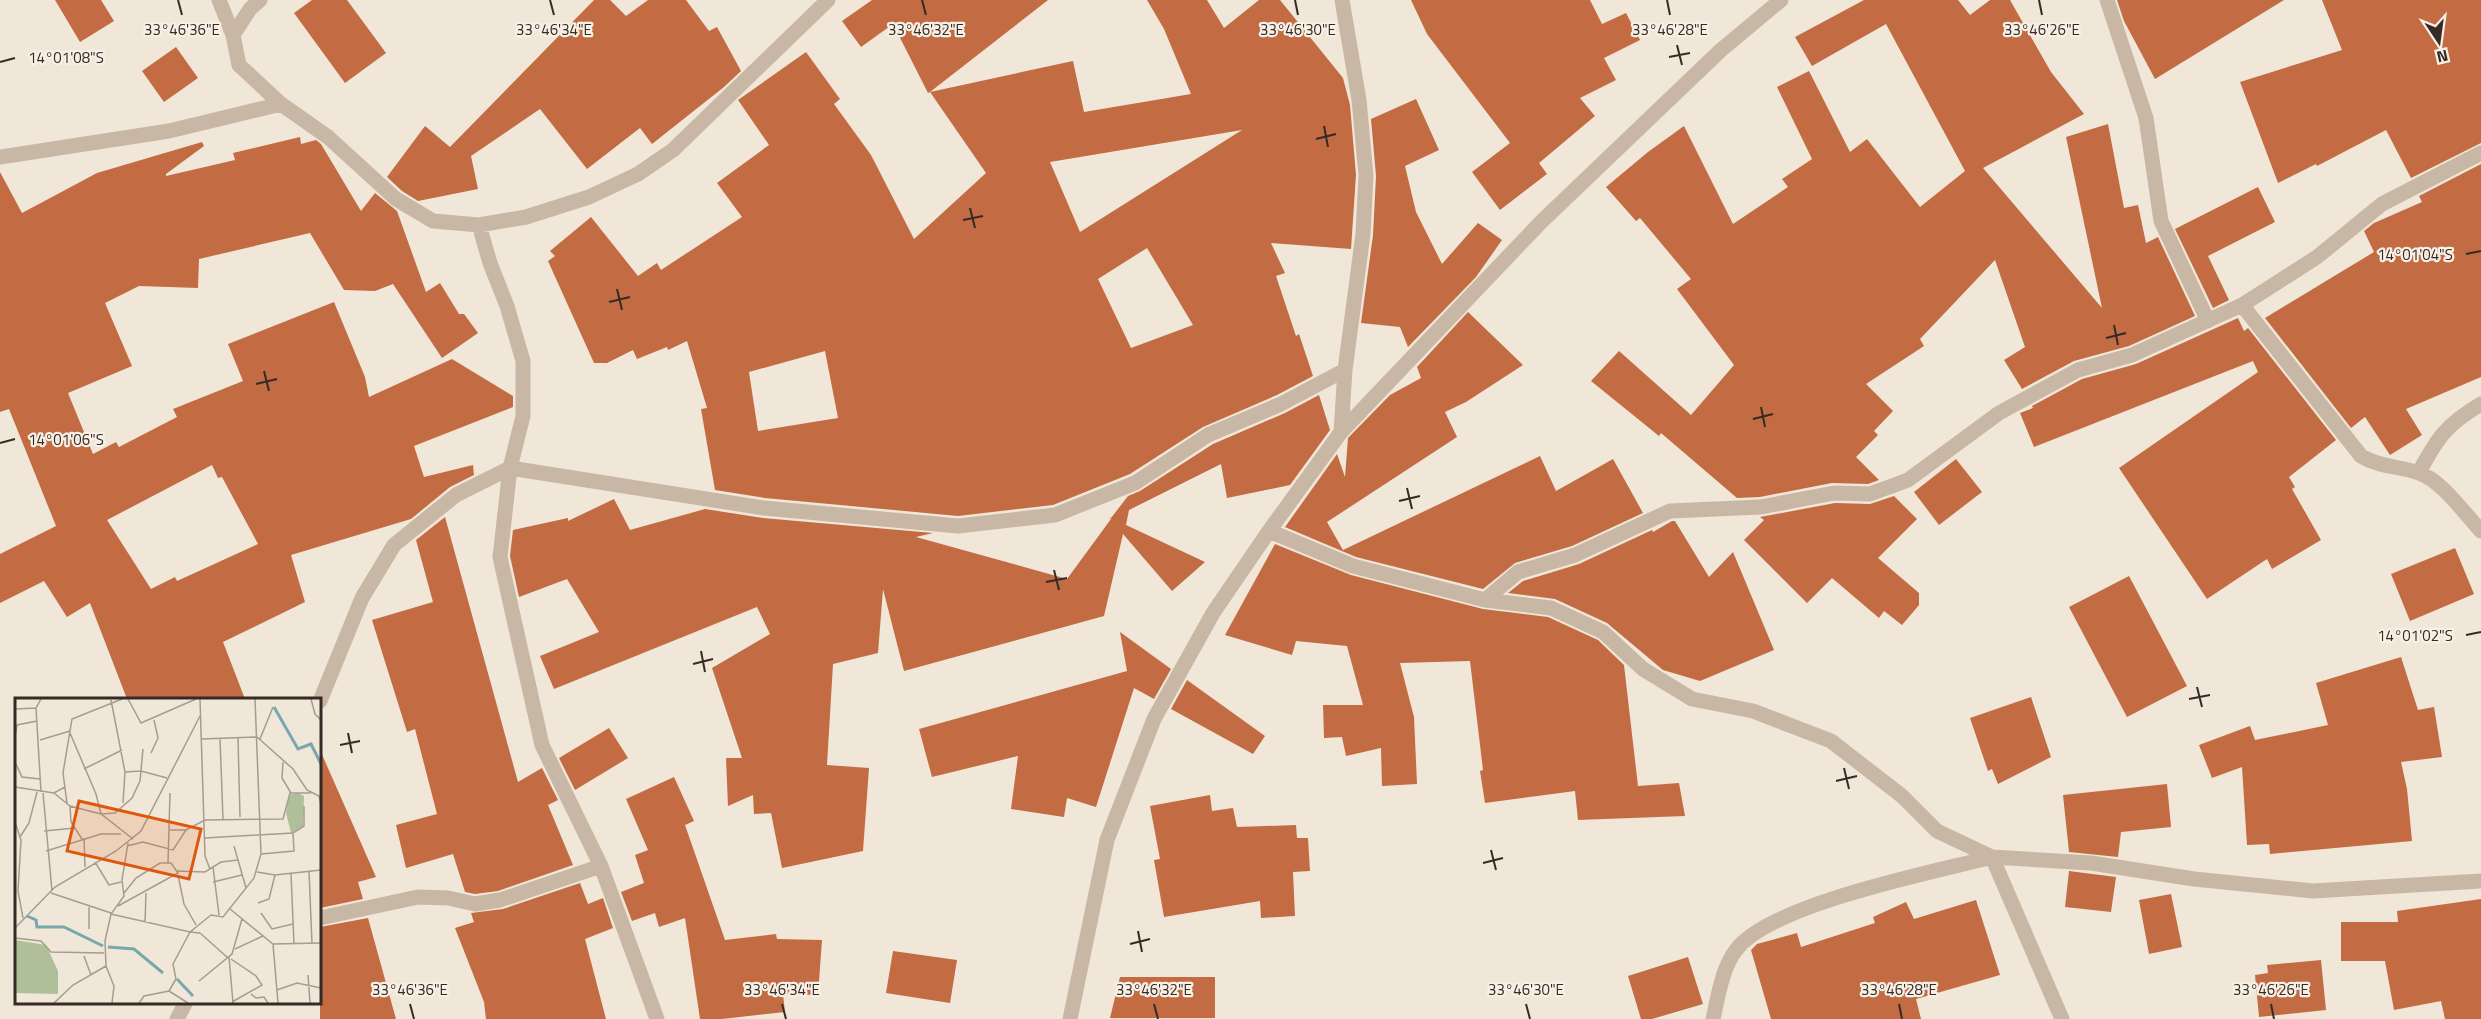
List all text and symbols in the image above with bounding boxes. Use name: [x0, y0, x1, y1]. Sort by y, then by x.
north arrow: [2409, 12, 2469, 72]
text: 33°46'36"E: [144, 18, 220, 41]
text: 33°46'34"E: [516, 18, 592, 41]
text: 33°46'32"E: [888, 18, 964, 41]
text: 33°46'30"E: [1260, 18, 1336, 41]
text: 33°46'28"E: [1632, 18, 1708, 41]
text: 33°46'26"E: [2004, 18, 2080, 41]
text: N: [2434, 44, 2450, 70]
text: 14°01'08"S: [28, 46, 104, 69]
text: 14°01'04"S: [2377, 243, 2453, 266]
text: 14°01'06"S: [28, 428, 104, 451]
text: 14°01'02"S: [2377, 624, 2453, 647]
inset map: [15, 698, 321, 1004]
text: 33°46'36"E: [372, 978, 448, 1001]
text: 33°46'34"E: [744, 978, 820, 1001]
text: 33°46'32"E: [1116, 978, 1192, 1001]
text: 33°46'30"E: [1488, 978, 1564, 1001]
text: 33°46'28"E: [1861, 978, 1937, 1001]
text: 33°46'26"E: [2233, 978, 2309, 1001]

